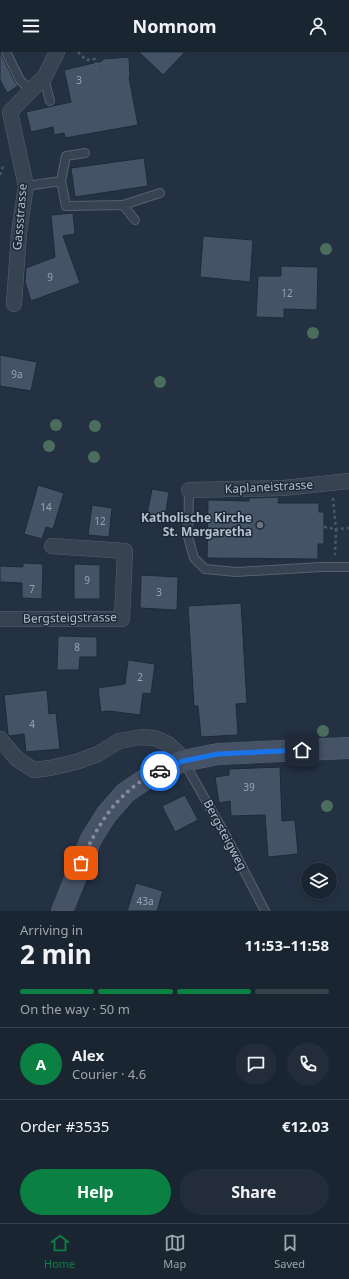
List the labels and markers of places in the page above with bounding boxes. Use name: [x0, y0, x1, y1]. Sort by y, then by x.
place label: Katholische Kirche St. Margaretha: [141, 509, 252, 540]
marker: Katholische Kirche St. Margaretha: [255, 520, 265, 530]
pin: [285, 733, 319, 767]
pin: [64, 846, 98, 880]

